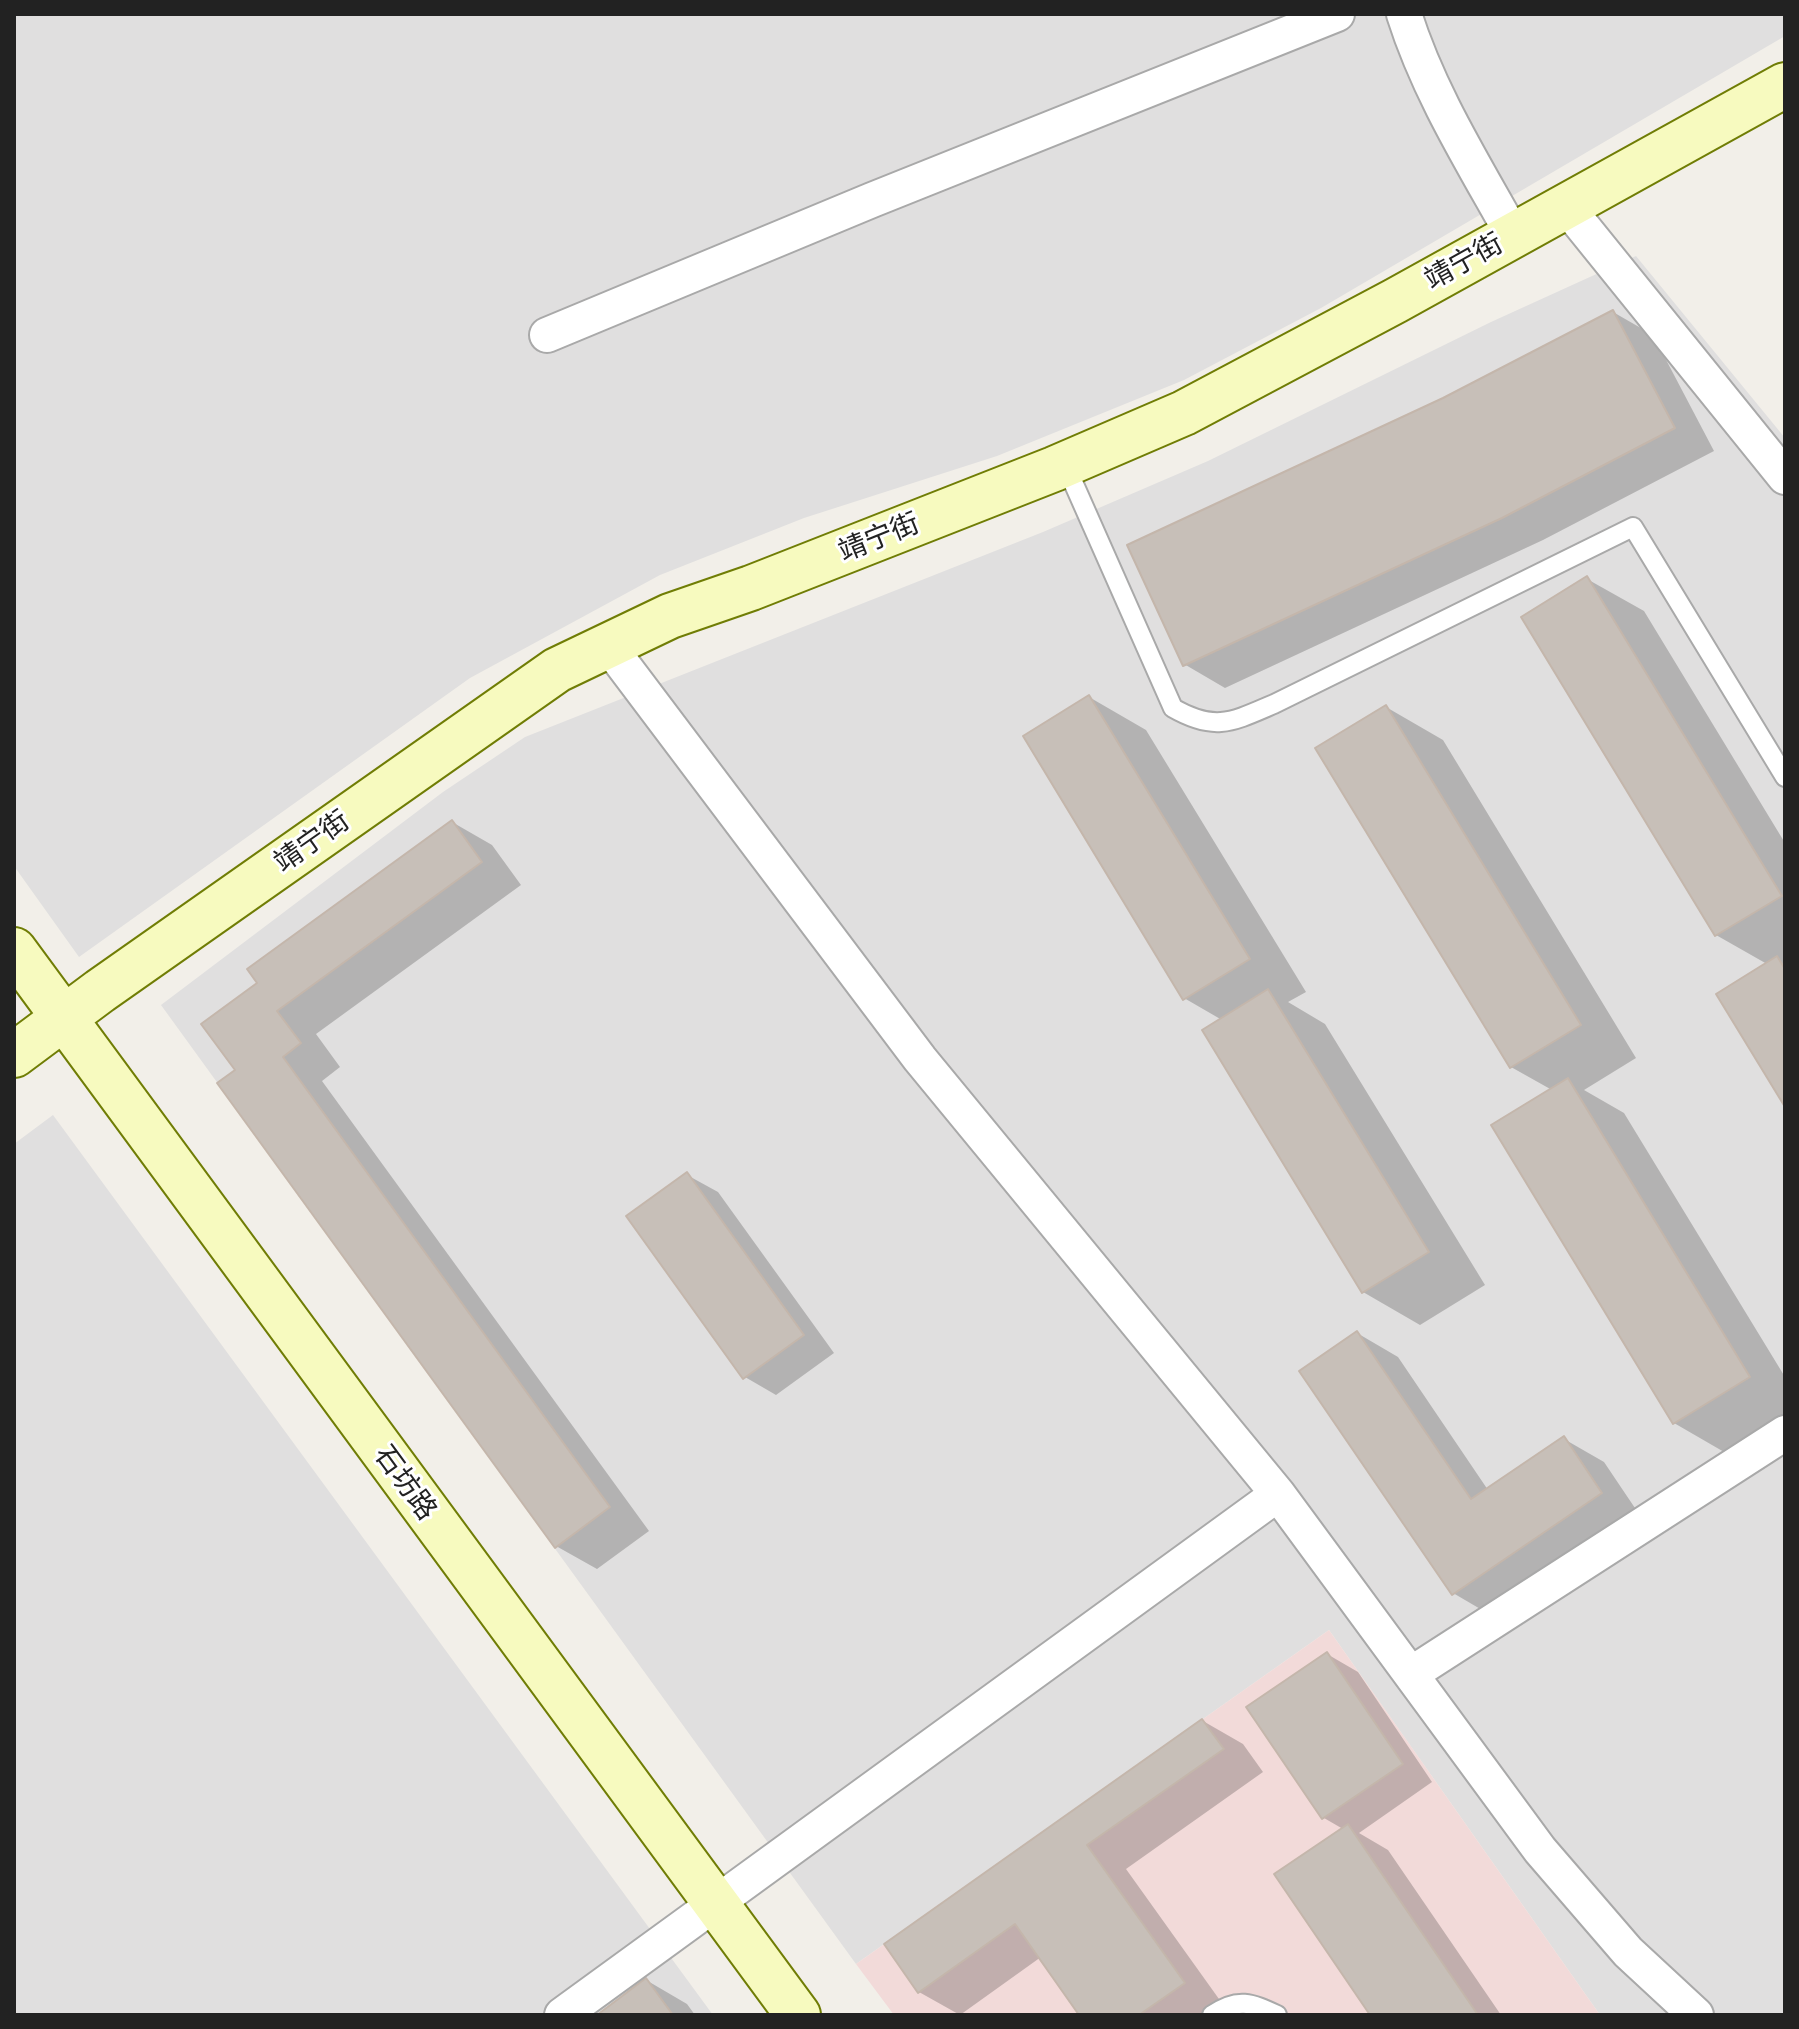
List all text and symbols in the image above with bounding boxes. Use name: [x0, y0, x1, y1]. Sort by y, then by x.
street label: 靖宁街: [1419, 227, 1509, 297]
street label: 靖宁街: [834, 507, 924, 569]
street label: 靖宁街: [268, 804, 356, 880]
street label: 石坊路: [367, 1439, 443, 1527]

